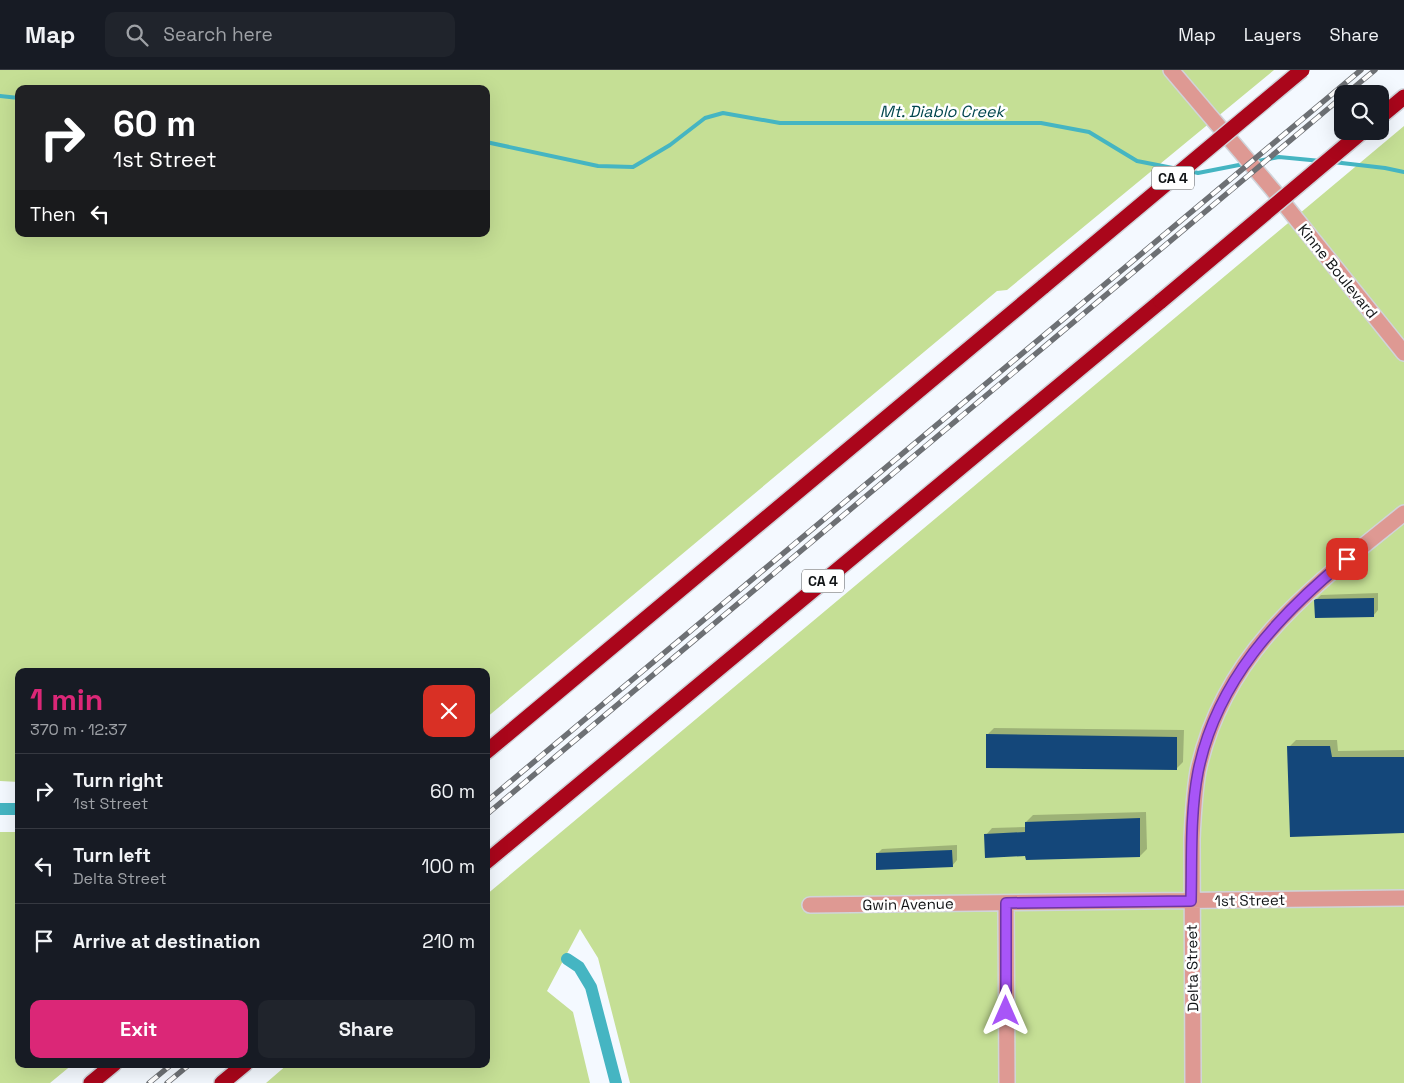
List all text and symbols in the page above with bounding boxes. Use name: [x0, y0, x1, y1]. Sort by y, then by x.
search box: [105, 12, 455, 57]
text: Map: [25, 19, 75, 50]
icon: search: [123, 21, 151, 49]
text: Search here: [163, 22, 273, 47]
text: Map: [1178, 23, 1216, 46]
text: Layers: [1244, 23, 1301, 46]
text: Share: [1329, 23, 1379, 46]
map controls: [1334, 85, 1389, 140]
button: search: [1334, 85, 1389, 140]
water label: Mt. Diablo Creek: [880, 101, 1007, 122]
text: 60 m: [113, 102, 196, 146]
icon: right: [30, 105, 95, 170]
text: 1st Street: [113, 145, 217, 173]
road number: CA 4: [1152, 166, 1194, 190]
icon: left: [86, 200, 114, 228]
text: Then: [30, 202, 76, 227]
street label: Kinne Boulevard: [1294, 220, 1382, 322]
pin: [1326, 538, 1368, 580]
icon: arrive: [1333, 545, 1361, 573]
road number: CA 4: [802, 570, 844, 592]
text: 1 min: [30, 680, 103, 719]
button: close: [423, 685, 475, 737]
text: 370 m · 12:37: [30, 719, 127, 740]
text: Turn right: [73, 768, 163, 793]
icon: right: [30, 777, 58, 805]
text: 60 m: [430, 779, 475, 804]
text: 1st Street: [73, 793, 148, 814]
text: Turn left: [73, 843, 151, 868]
icon: left: [30, 852, 58, 880]
text: 100 m: [421, 854, 475, 879]
text: Delta Street: [73, 868, 167, 889]
street label: 1st Street: [1215, 890, 1286, 910]
street label: Gwin Avenue: [862, 894, 954, 914]
street label: Delta Street: [1182, 924, 1202, 1012]
icon: arrive: [30, 927, 58, 955]
text: Arrive at destination: [73, 929, 261, 954]
text: 210 m: [422, 929, 475, 954]
position arrow: [979, 984, 1031, 1036]
button: Exit: [30, 1000, 248, 1058]
button: Share: [258, 1000, 475, 1058]

